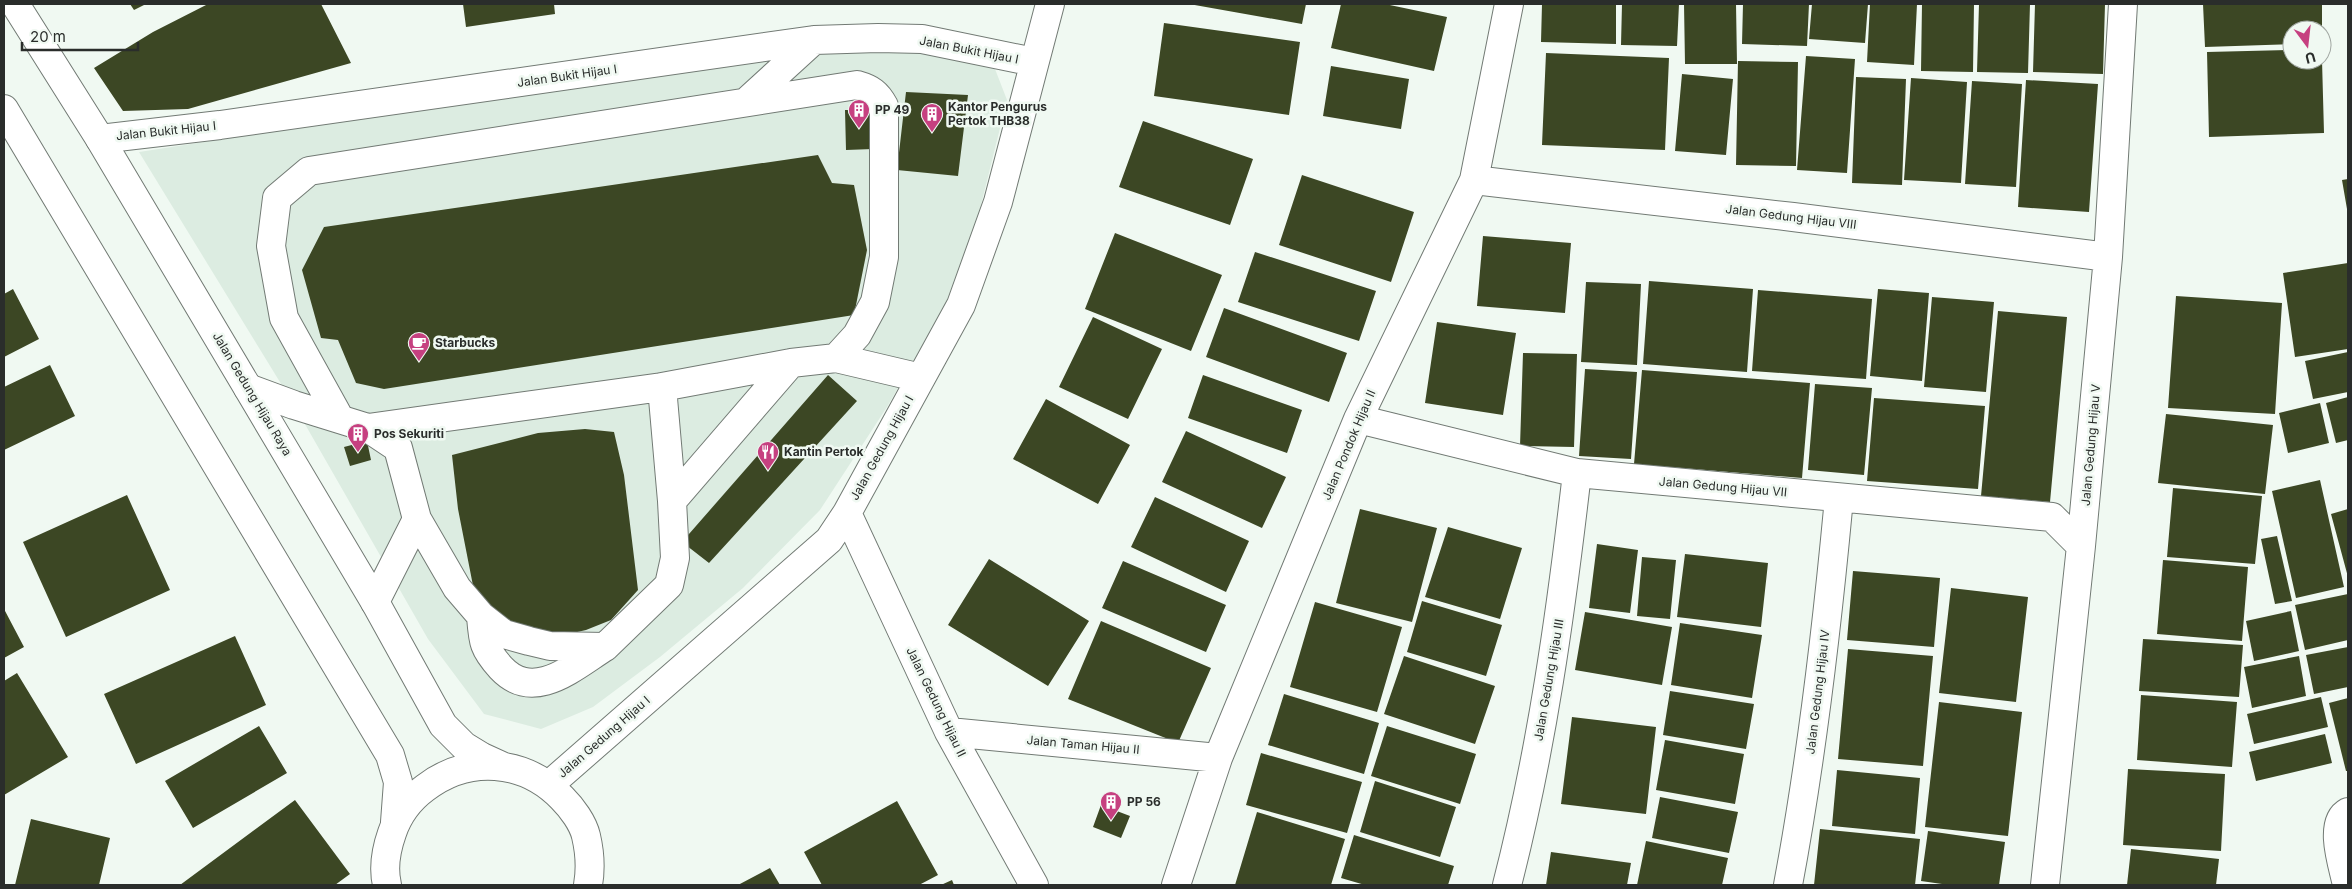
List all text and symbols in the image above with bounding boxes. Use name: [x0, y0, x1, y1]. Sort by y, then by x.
scale bar: [22, 20, 139, 52]
north arrow: [2282, 20, 2332, 70]
text: 20 m: [30, 27, 66, 46]
street label: Jalan Bukit Hijau I: [918, 33, 1020, 66]
text: U: [2303, 49, 2318, 68]
street label: Jalan Bukit Hijau I: [516, 61, 618, 90]
building icon: PP 49: [847, 98, 871, 129]
place label: Kantor Pengurus Pertok THB38: [948, 99, 1047, 128]
place label: PP 49: [875, 102, 910, 117]
building icon: Kantor Pengurus Pertok THB38: [920, 102, 944, 133]
street label: Jalan Bukit Hijau I: [115, 118, 217, 143]
street label: Jalan Gedung Hijau VIII: [1725, 201, 1857, 232]
street label: Jalan Gedung Hijau Raya: [210, 329, 295, 458]
cafe icon: Starbucks: [407, 331, 431, 362]
place label: Starbucks: [435, 335, 495, 350]
street label: Jalan Gedung Hijau V: [2078, 383, 2103, 506]
street label: Jalan Pondok Hijau II: [1318, 387, 1379, 502]
street label: Jalan Gedung Hijau I: [847, 393, 917, 503]
building icon: Pos Sekuriti: [346, 422, 370, 453]
place label: Pos Sekuriti: [374, 426, 444, 441]
restaurant icon: Kantin Pertok: [756, 440, 780, 471]
place label: Kantin Pertok: [784, 444, 864, 459]
street label: Jalan Gedung Hijau VII: [1658, 473, 1788, 500]
street label: Jalan Gedung Hijau III: [1530, 618, 1567, 742]
street label: Jalan Gedung Hijau IV: [1802, 629, 1833, 755]
street label: Jalan Gedung Hijau II: [903, 644, 970, 759]
street label: Jalan Gedung Hijau I: [555, 693, 653, 781]
street label: Jalan Taman Hijau II: [1026, 732, 1140, 757]
building icon: PP 56: [1099, 790, 1123, 821]
place label: PP 56: [1127, 794, 1161, 809]

